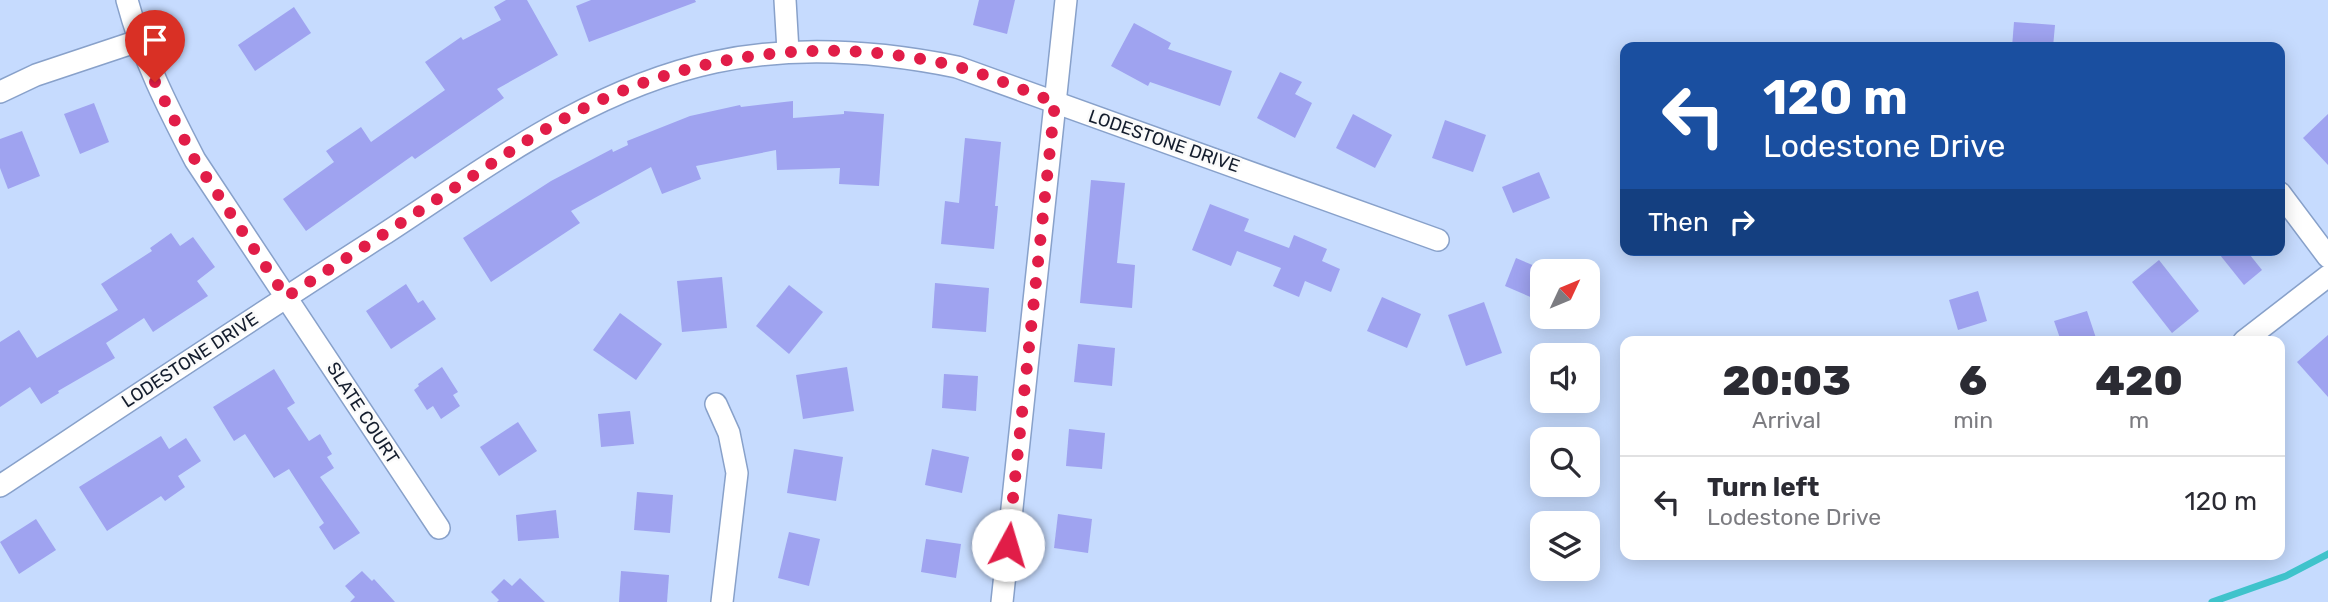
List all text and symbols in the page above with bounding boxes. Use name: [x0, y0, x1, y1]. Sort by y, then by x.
pin: [125, 10, 185, 82]
icon: arrive: [136, 21, 174, 59]
text: 120 m: [1763, 68, 1908, 126]
icon: left: [1648, 70, 1739, 161]
street label: LODESTONE DRIVE: [1086, 105, 1242, 177]
text: Lodestone Drive: [1763, 127, 2005, 165]
icon: right: [1723, 203, 1761, 241]
text: Then: [1648, 207, 1709, 238]
north arrow: [1530, 259, 1600, 329]
map controls: [1530, 259, 1600, 581]
street label: LODESTONE DRIVE: [118, 308, 262, 412]
button: sound: [1530, 343, 1600, 413]
text: 20:03: [1722, 356, 1851, 406]
text: 6: [1959, 356, 1987, 406]
text: 420: [2095, 356, 2183, 406]
street label: SLATE COURT: [322, 358, 404, 468]
text: Arrival: [1752, 406, 1821, 434]
text: min: [1953, 406, 1993, 434]
text: m: [2129, 406, 2149, 434]
button: search: [1530, 427, 1600, 497]
text: Turn left: [1707, 472, 1819, 503]
icon: left: [1648, 483, 1686, 521]
text: 120 m: [2185, 486, 2257, 517]
text: Lodestone Drive: [1707, 503, 1881, 531]
position arrow: [971, 508, 1045, 582]
button: layers: [1530, 511, 1600, 581]

